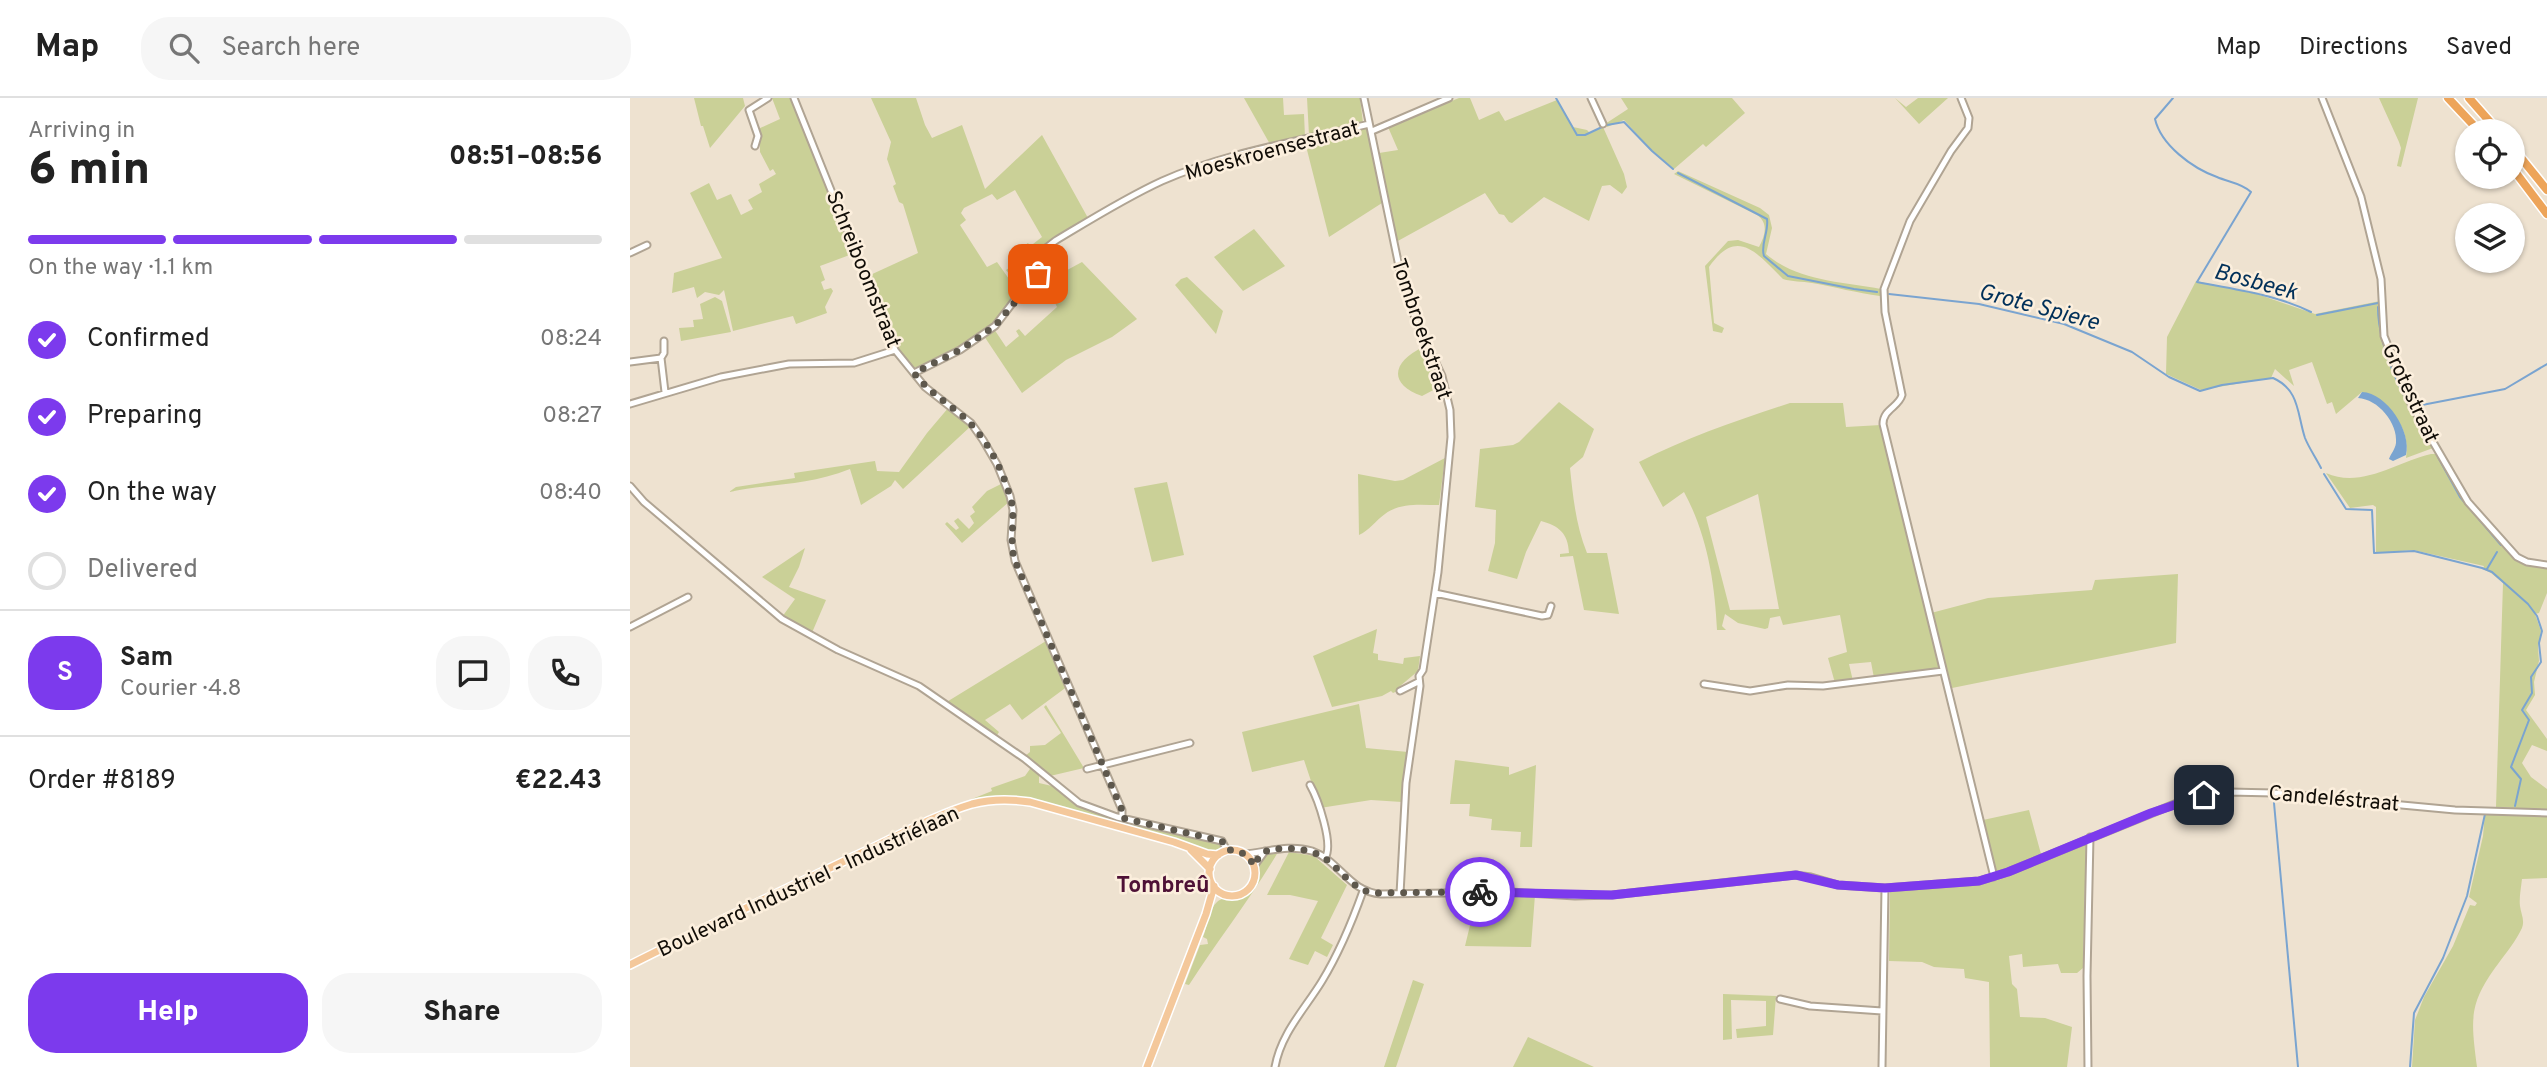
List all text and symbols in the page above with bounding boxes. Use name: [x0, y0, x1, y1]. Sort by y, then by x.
search box: [141, 17, 631, 80]
text: Map: [35, 27, 99, 69]
icon: search: [165, 29, 203, 67]
text: Search here: [221, 32, 360, 65]
text: Map: [2216, 33, 2261, 63]
text: Directions: [2299, 33, 2408, 63]
text: Saved: [2446, 33, 2512, 63]
street label: Moeskroensestraat: [1182, 115, 1362, 188]
text: Arriving in: [28, 117, 135, 146]
map controls: [2455, 119, 2525, 273]
button: locate: [2455, 119, 2525, 189]
text: 08:51–08:56: [449, 141, 602, 174]
text: 6 min: [28, 142, 150, 201]
street label: Schreiboomstraat: [819, 187, 906, 352]
button: layers: [2455, 203, 2525, 273]
pin: [1008, 244, 1068, 304]
text: On the way · 1.1 km: [28, 254, 213, 283]
icon: bag: [1019, 255, 1057, 293]
street label: Tombroekstraat: [1384, 255, 1457, 404]
water label: Bosbeek: [2211, 258, 2301, 309]
water label: Grote Spiere: [1975, 278, 2103, 339]
icon: check: [28, 321, 66, 359]
text: Confirmed: [87, 323, 210, 356]
text: 08:24: [540, 325, 602, 354]
street label: Grotestraat: [2375, 340, 2444, 448]
icon: check: [28, 398, 66, 436]
text: Preparing: [87, 400, 202, 433]
text: 08:27: [542, 402, 602, 431]
icon: check: [28, 475, 66, 513]
text: On the way: [87, 477, 217, 510]
text: 08:40: [539, 479, 602, 508]
text: Delivered: [87, 554, 198, 587]
button: chat: [436, 636, 510, 710]
button: phone: [528, 636, 602, 710]
text: Sam: [120, 642, 173, 675]
text: S: [57, 657, 73, 690]
text: Courier · 4.8: [120, 675, 241, 704]
text: Order #8189: [28, 765, 176, 798]
text: €22.43: [515, 765, 602, 798]
pin: [2174, 765, 2234, 825]
icon: home: [2185, 776, 2223, 814]
street label: Candeléstraat: [2267, 780, 2400, 819]
street label: Boulevard Industriel - Industriélaan: [654, 800, 964, 964]
courier: [1445, 857, 1515, 927]
district label: Tombreû: [1116, 872, 1210, 901]
icon: bike: [1461, 873, 1499, 911]
button: Help: [28, 973, 308, 1053]
button: Share: [322, 973, 602, 1053]

